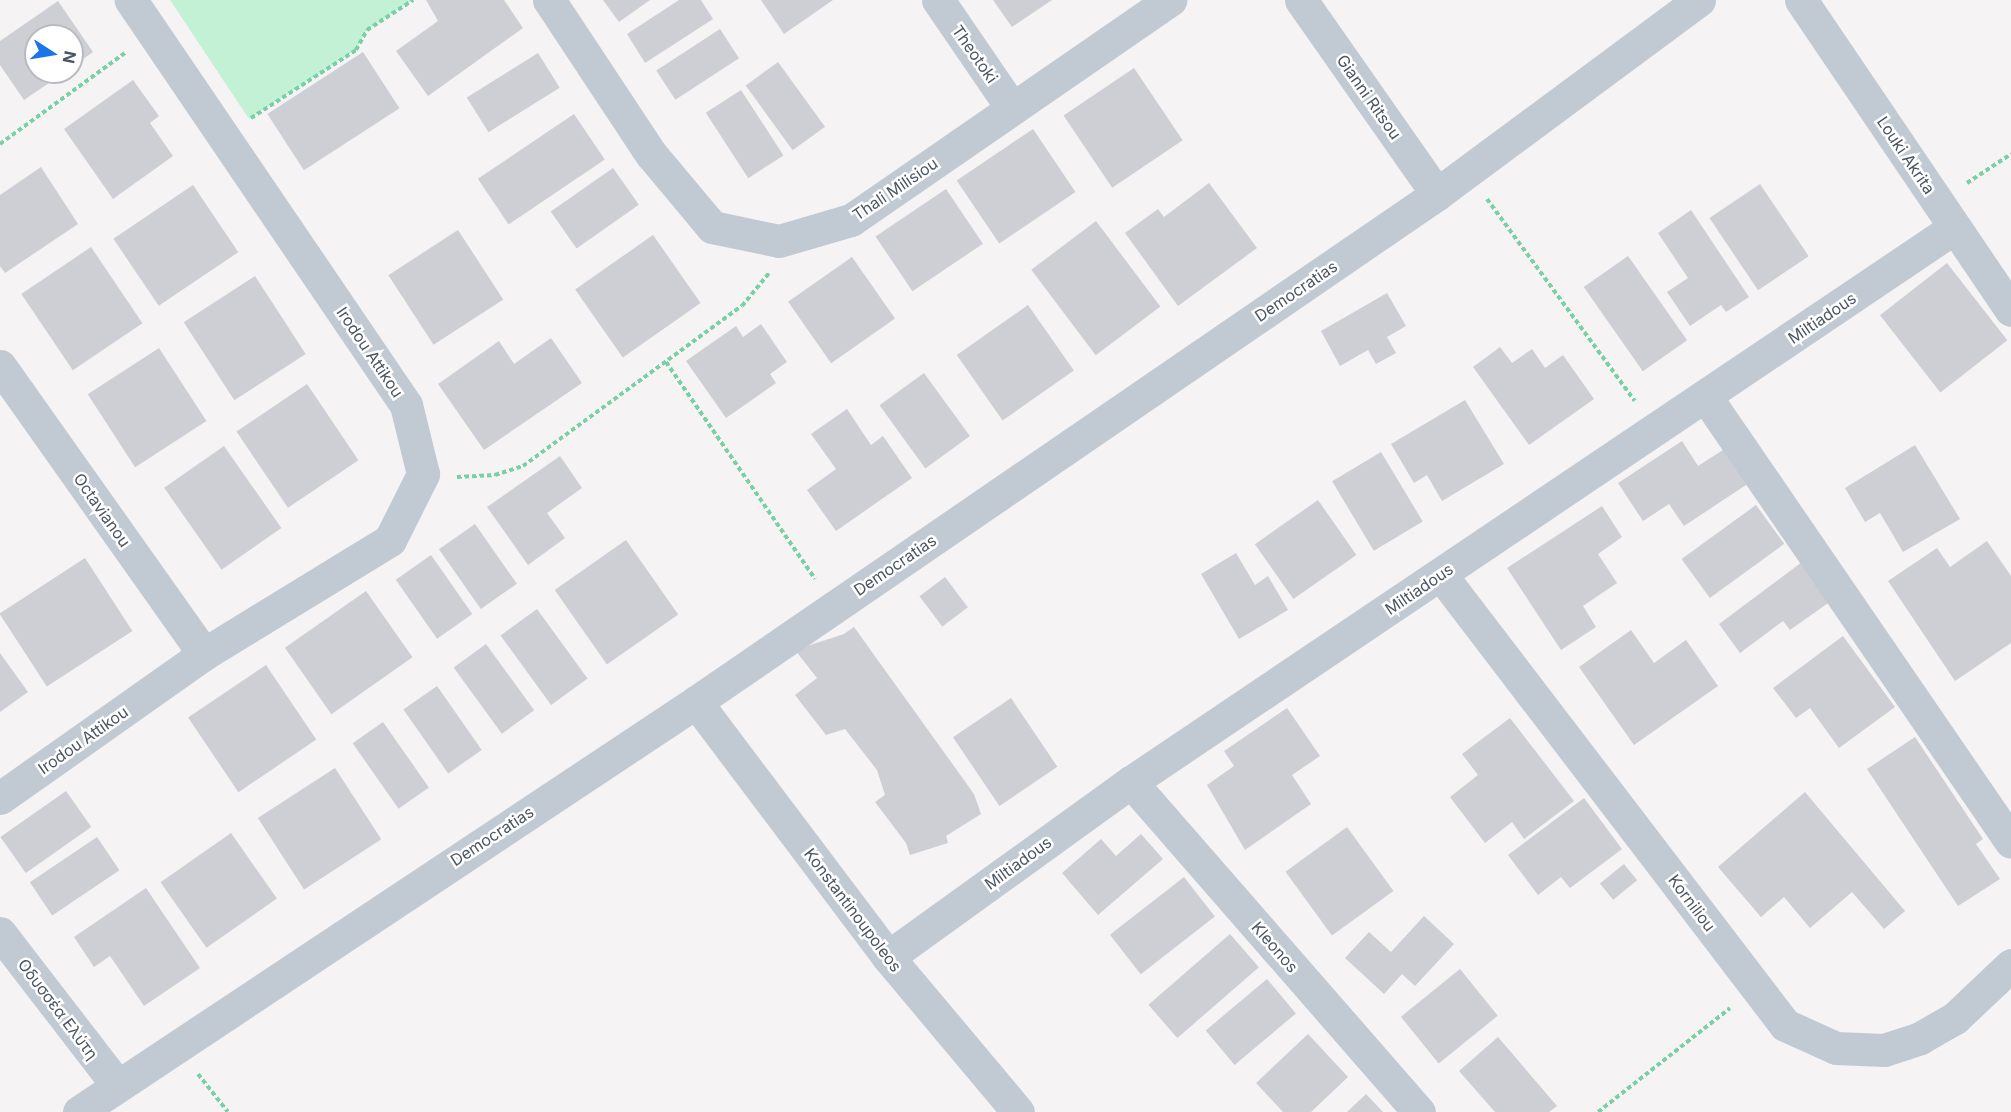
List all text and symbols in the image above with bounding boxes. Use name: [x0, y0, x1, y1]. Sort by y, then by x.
street label: Theotoki: [948, 21, 1002, 87]
north arrow: [24, 24, 84, 84]
text: N: [59, 49, 81, 65]
street label: Gianni Ritsou: [1333, 51, 1405, 143]
street label: Louki Akrita: [1873, 113, 1939, 197]
street label: Thali Milisiou: [849, 154, 941, 224]
street label: Democratias: [1251, 256, 1341, 326]
street label: Miltiadous: [1784, 288, 1860, 348]
street label: Irodou Attikou: [333, 303, 407, 401]
street label: Octavianou: [70, 469, 134, 551]
street label: Democratias: [850, 530, 940, 600]
street label: Miltiadous: [1381, 559, 1457, 619]
street label: Irodou Attikou: [34, 702, 132, 778]
street label: Democratias: [447, 802, 537, 870]
street label: Miltiadous: [981, 832, 1055, 894]
street label: Konstantinoupoleos: [800, 844, 906, 976]
street label: Korniliou: [1664, 871, 1720, 935]
street label: Kleonos: [1248, 918, 1302, 976]
street label: Οδυσσέα Ελύτη: [14, 955, 102, 1063]

